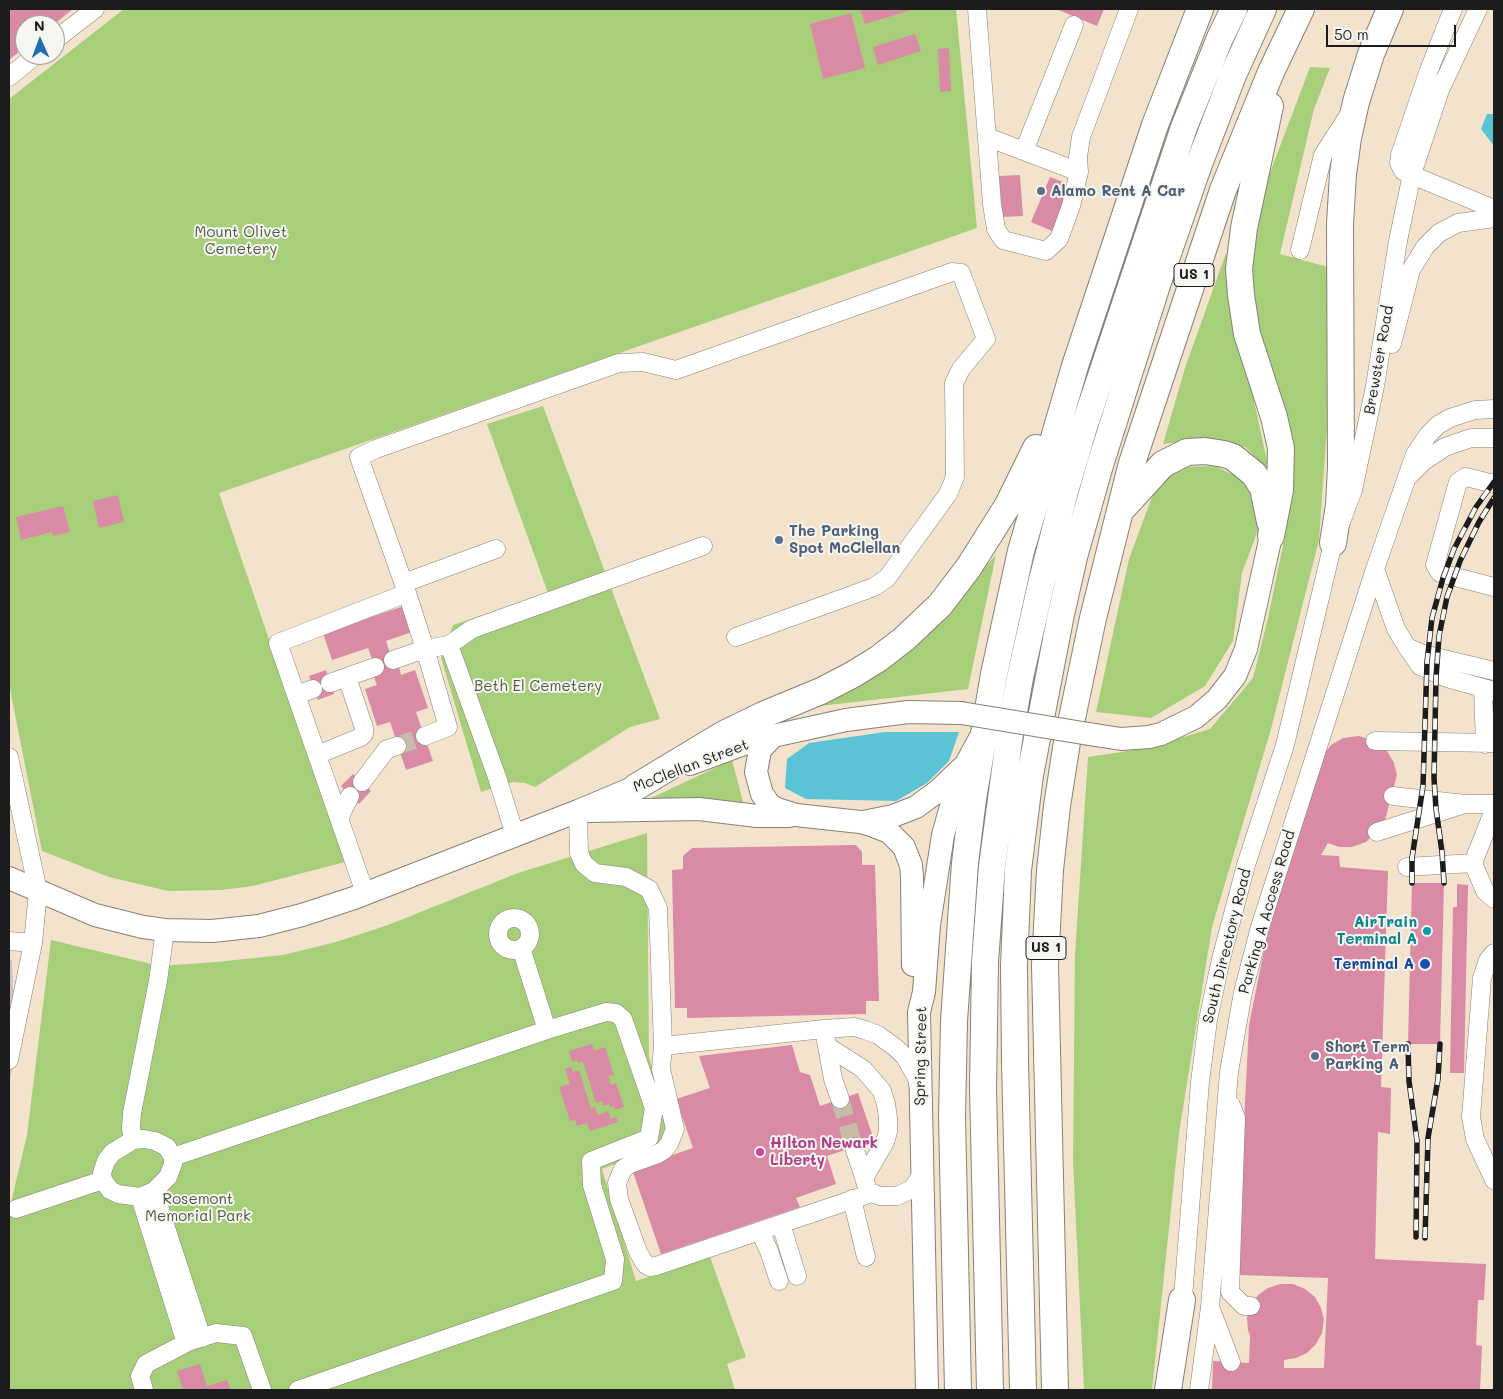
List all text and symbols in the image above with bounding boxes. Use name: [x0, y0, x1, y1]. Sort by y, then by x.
north arrow: [15, 15, 65, 65]
scale bar: [1328, 15, 1458, 47]
text: N: [34, 16, 45, 35]
text: 50 m: [1334, 24, 1369, 44]
place label: Alamo Rent A Car: [1051, 182, 1185, 200]
marker: Alamo Rent A Car: [1035, 185, 1047, 197]
park label: Mount Olivet Cemetery: [195, 223, 287, 258]
road number: US 1: [1174, 264, 1214, 286]
street label: Brewster Road: [1361, 304, 1397, 416]
place label: The Parking Spot McClellan: [789, 522, 900, 557]
marker: The Parking Spot McClellan: [773, 534, 785, 546]
park label: Beth El Cemetery: [474, 677, 602, 695]
street label: McClellan Street: [631, 736, 751, 796]
street label: Parking A Access Road: [1235, 828, 1299, 996]
street label: South Directory Road: [1199, 867, 1255, 1025]
place label: AirTrain Terminal A: [1337, 913, 1417, 948]
marker: AirTrain Terminal A: [1421, 925, 1433, 937]
road number: US 1: [1026, 936, 1066, 960]
place label: Terminal A: [1334, 955, 1414, 973]
marker: Terminal A: [1418, 957, 1432, 971]
street label: Spring Street: [911, 1006, 931, 1106]
place label: Short Term Parking A: [1325, 1038, 1410, 1073]
marker: Short Term Parking A: [1309, 1050, 1321, 1062]
place label: Hilton Newark Liberty: [770, 1134, 878, 1169]
marker: Hilton Newark Liberty: [754, 1146, 766, 1158]
park label: Rosemont Memorial Park: [145, 1190, 251, 1225]

